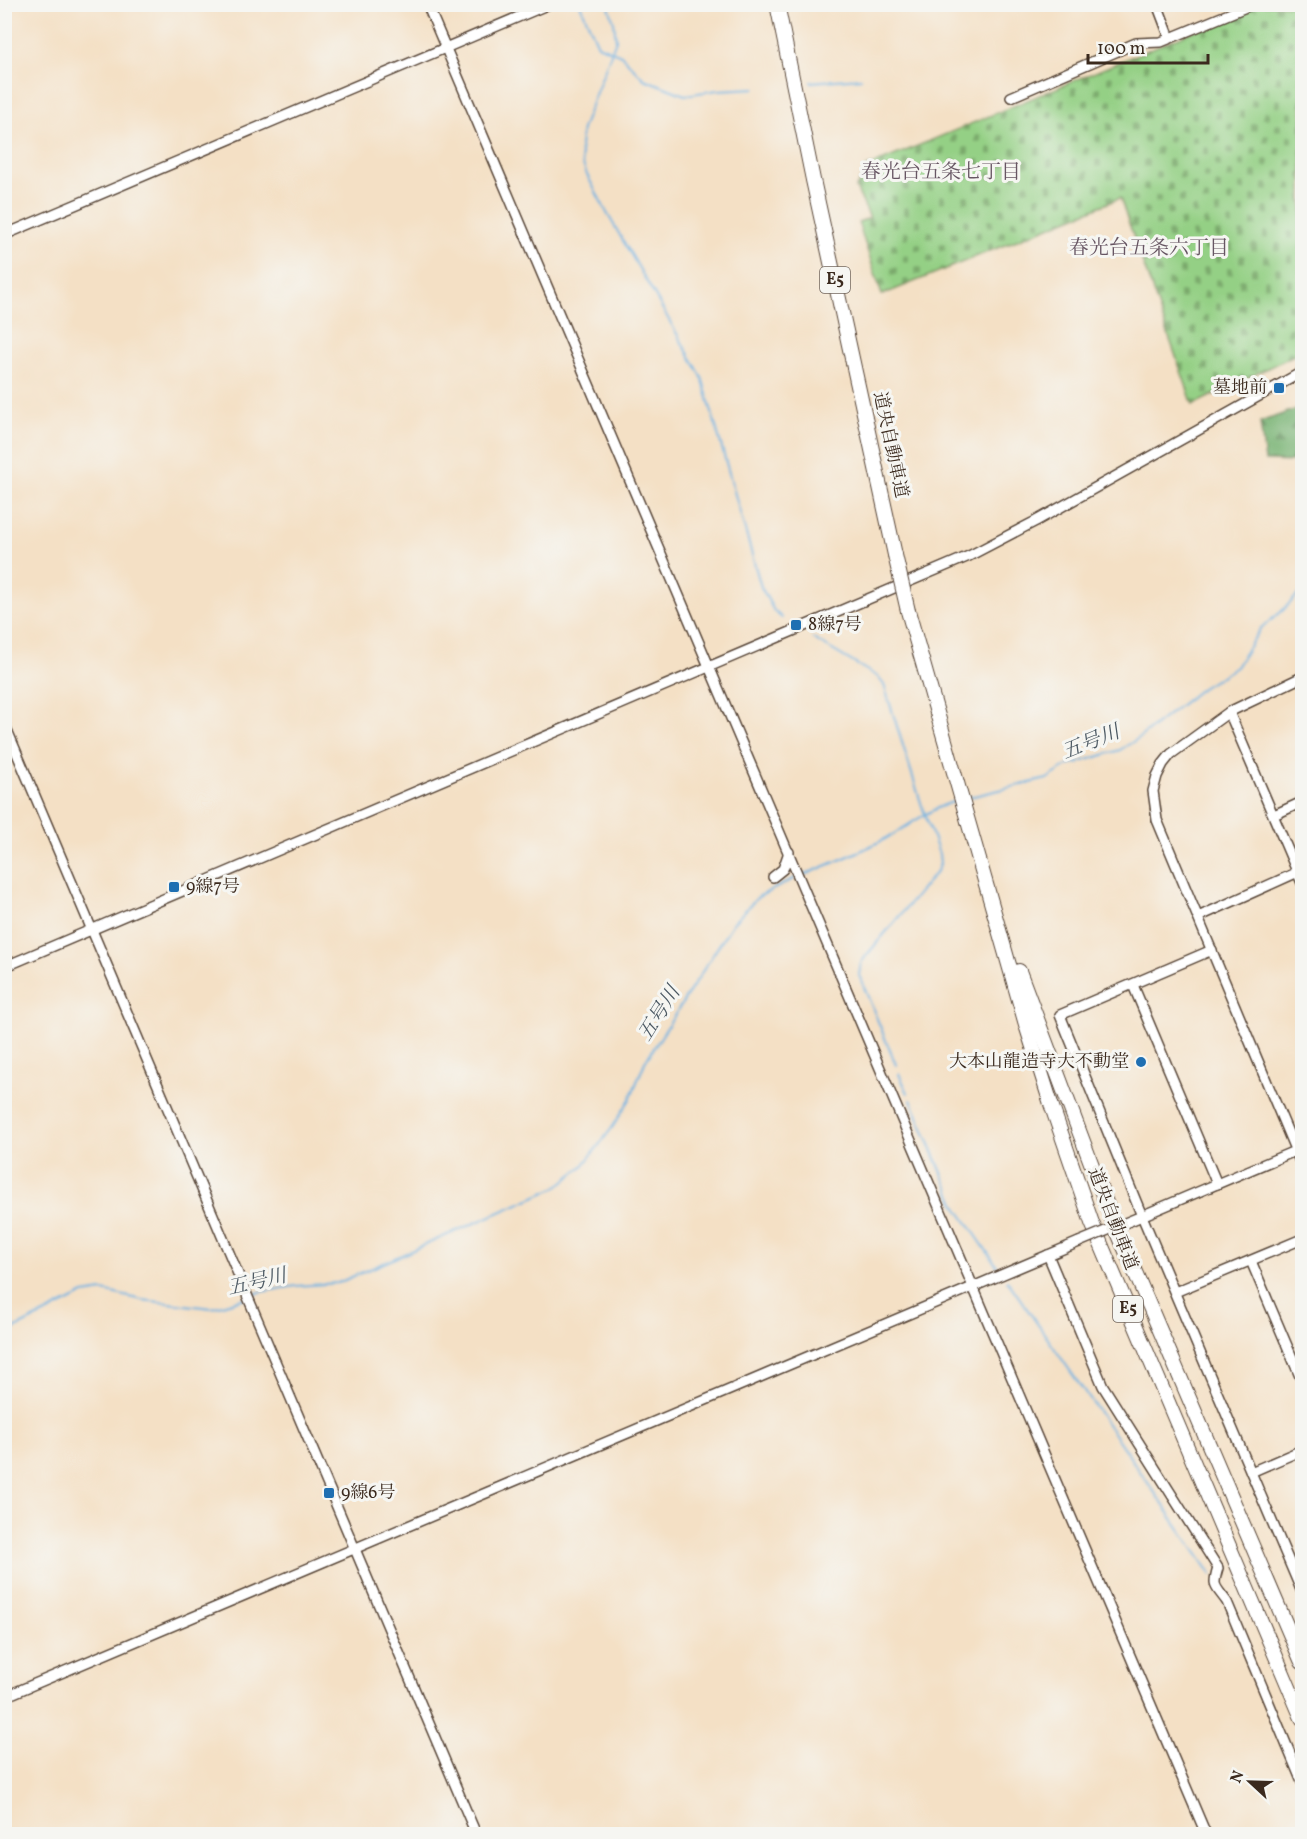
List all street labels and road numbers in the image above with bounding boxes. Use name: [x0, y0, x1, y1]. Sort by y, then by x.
road number: E5: [820, 267, 850, 293]
street label: 道央自動車道: [867, 390, 913, 500]
street label: 道央自動車道: [1081, 1164, 1143, 1274]
road number: E5: [1113, 1296, 1143, 1322]

